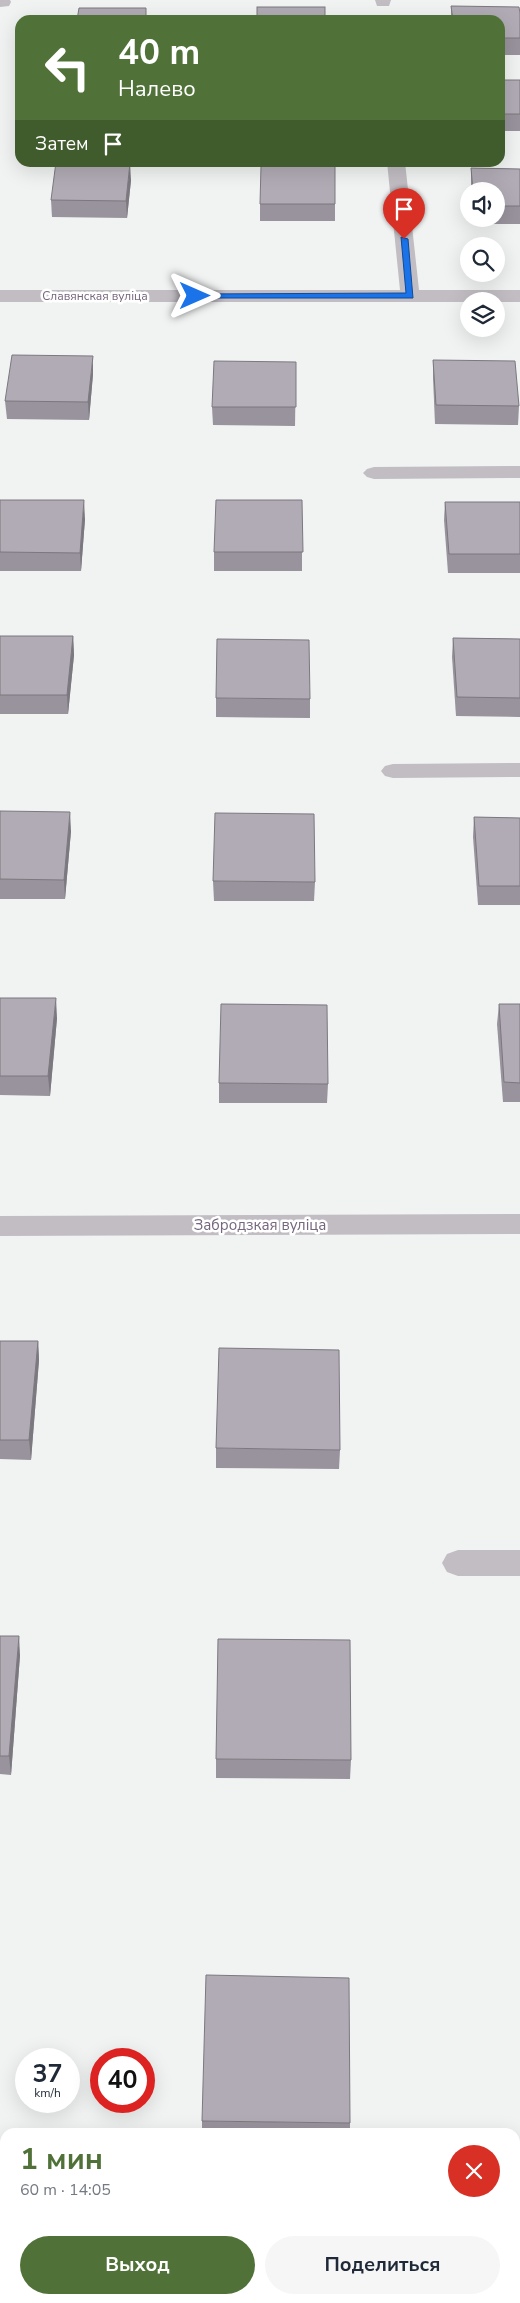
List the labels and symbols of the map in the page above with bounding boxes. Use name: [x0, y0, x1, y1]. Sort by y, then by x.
pin: [383, 188, 425, 239]
position arrow: [168, 269, 220, 321]
street label: Славянская вуліца: [42, 288, 148, 304]
street label: Забродзкая вуліца: [194, 1215, 326, 1235]
speed limit sign: 40: [90, 2048, 155, 2113]

